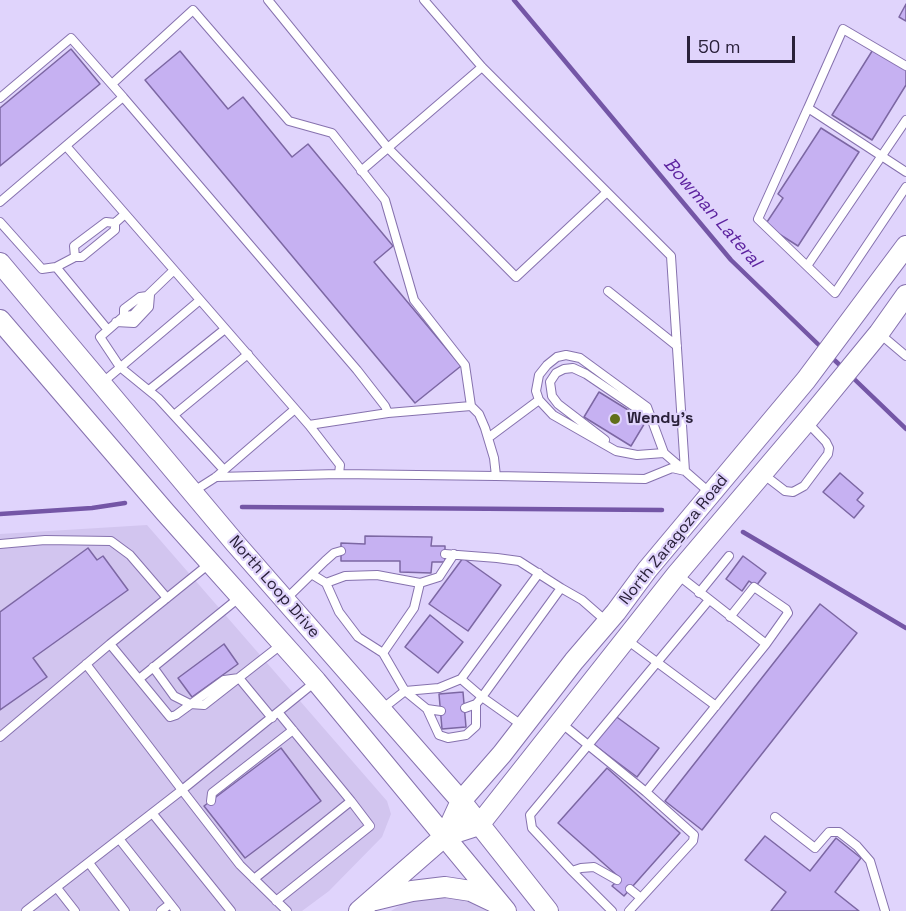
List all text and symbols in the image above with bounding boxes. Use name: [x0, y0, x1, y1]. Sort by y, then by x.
scale bar: [690, 24, 798, 62]
text: 50 m: [698, 35, 740, 58]
water label: Bowman Lateral: [659, 154, 765, 272]
place label: Wendy's: [627, 409, 693, 429]
marker: Wendy's: [608, 412, 622, 426]
street label: North Zaragoza Road: [616, 471, 732, 609]
street label: North Loop Drive: [224, 532, 324, 642]

